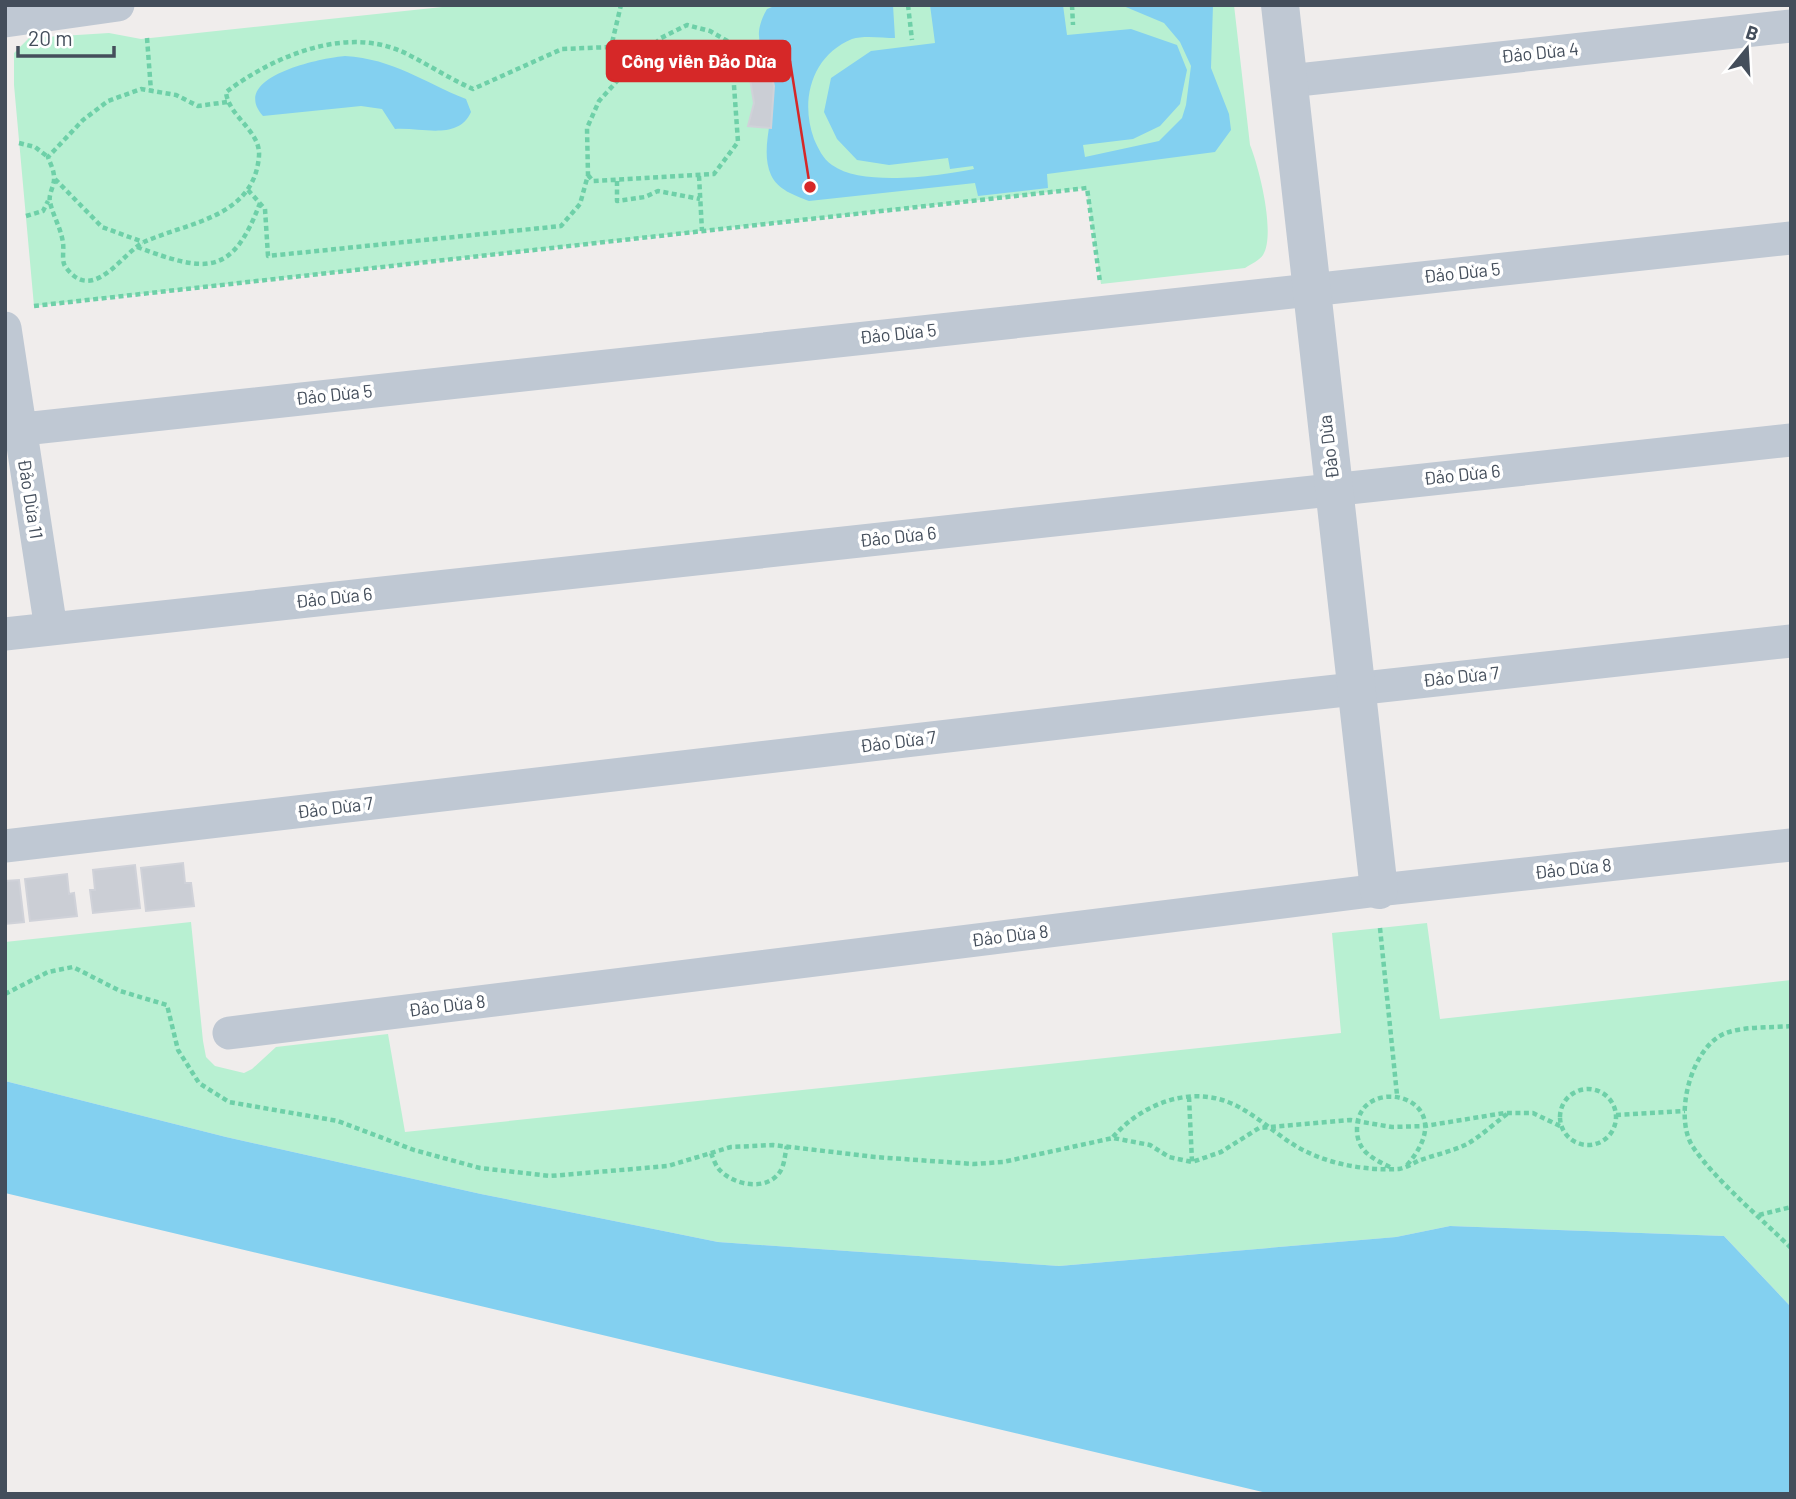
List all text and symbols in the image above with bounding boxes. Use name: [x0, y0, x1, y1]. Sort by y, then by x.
scale bar: [18, 14, 114, 58]
north arrow: [1712, 14, 1782, 84]
text: B: [1743, 20, 1762, 45]
text: 20 m: [28, 25, 73, 50]
street label: Đảo Dừa 4: [1500, 37, 1580, 67]
callout: Công viên Đảo Dừa: [607, 41, 790, 81]
text: Công viên Đảo Dừa: [621, 49, 777, 72]
street label: Đảo Dừa 5: [1422, 257, 1501, 287]
street label: Đảo Dừa 5: [858, 318, 937, 348]
street label: Đảo Dừa 5: [294, 379, 373, 409]
street label: Đảo Dừa: [1313, 414, 1343, 480]
street label: Đảo Dừa 11: [14, 457, 48, 540]
street label: Đảo Dừa 6: [1422, 459, 1501, 489]
street label: Đảo Dừa 6: [858, 521, 937, 551]
street label: Đảo Dừa 6: [294, 582, 373, 612]
street label: Đảo Dừa 7: [1422, 661, 1501, 691]
street label: Đảo Dừa 7: [859, 725, 938, 757]
street label: Đảo Dừa 7: [296, 791, 375, 823]
street label: Đảo Dừa 8: [1533, 853, 1613, 883]
street label: Đảo Dừa 8: [970, 919, 1050, 951]
street label: Đảo Dừa 8: [407, 989, 487, 1021]

